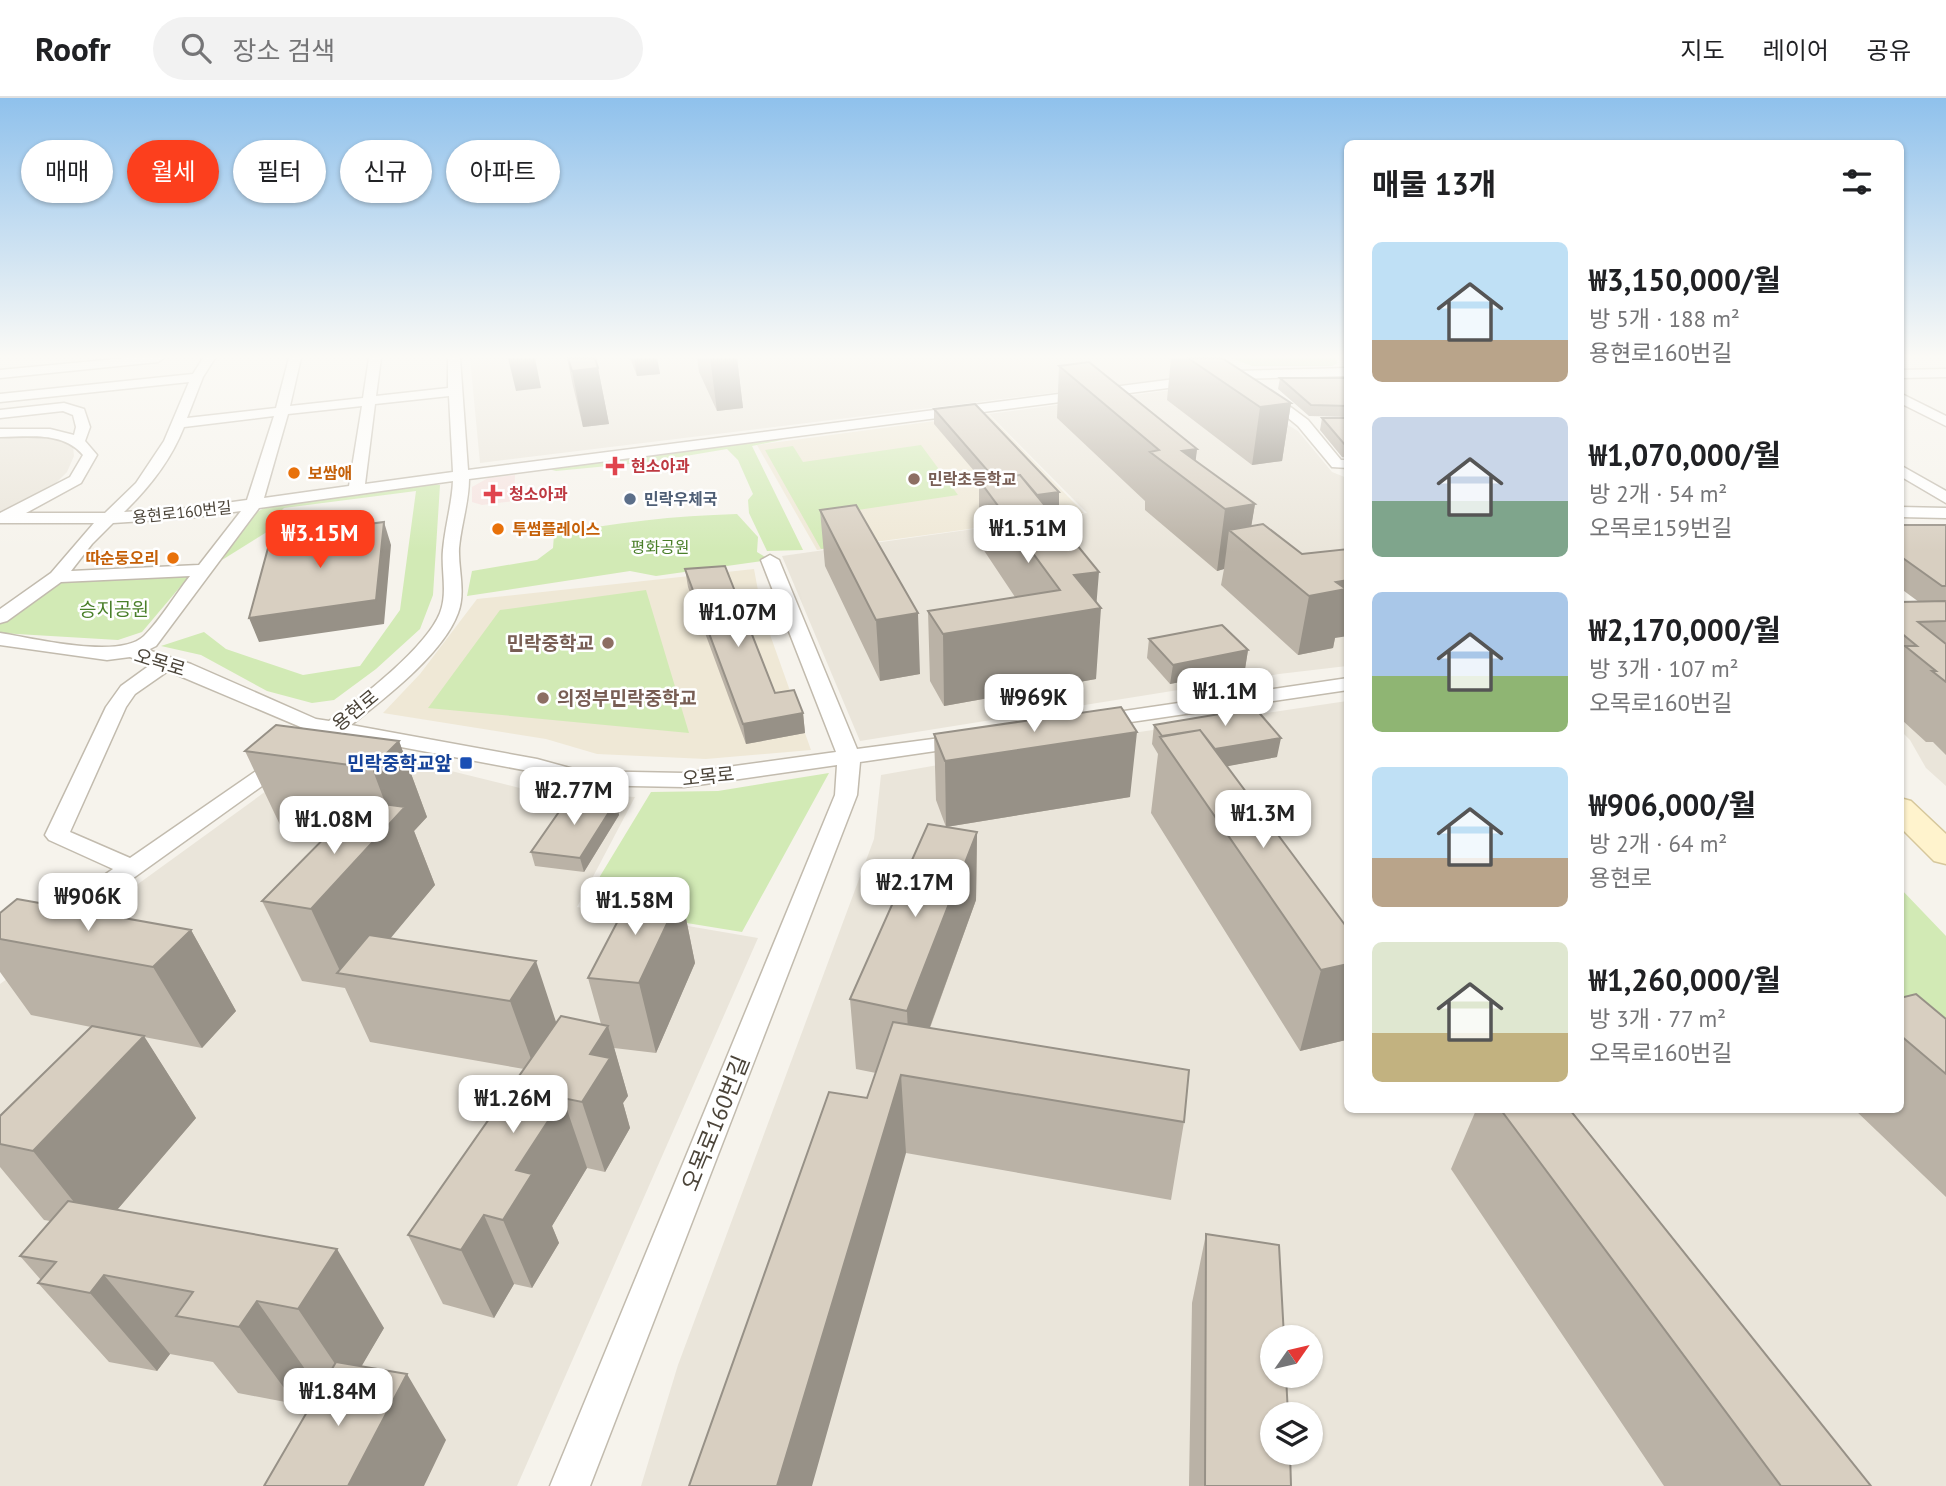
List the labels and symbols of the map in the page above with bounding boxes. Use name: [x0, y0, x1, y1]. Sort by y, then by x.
marker: 현소아과: [605, 456, 625, 476]
place label: 현소아과: [631, 456, 690, 476]
place label: 보쌈애: [308, 463, 352, 483]
marker: 보쌈애: [286, 465, 302, 481]
place label: 민락초등학교: [928, 469, 1017, 489]
marker: 민락초등학교: [906, 471, 922, 487]
marker: 청소아과: [483, 484, 503, 504]
place label: 청소아과: [509, 484, 568, 504]
place label: 민락우체국: [644, 489, 718, 509]
marker: 민락우체국: [622, 491, 638, 507]
street label: 용현로160번길: [131, 497, 233, 527]
pin: ₩1.51M: [971, 505, 1085, 565]
pin: ₩3.15M: [263, 510, 377, 570]
place label: 투썸플레이스: [512, 519, 601, 539]
marker: 투썸플레이스: [490, 521, 506, 537]
park label: 평화공원: [631, 537, 689, 557]
place label: 따순둥오리: [85, 548, 159, 568]
marker: 따순둥오리: [165, 550, 181, 566]
pin: ₩1.07M: [681, 589, 795, 649]
park label: 승지공원: [79, 597, 149, 621]
place label: 민락중학교: [507, 631, 594, 655]
marker: 민락중학교: [600, 635, 616, 651]
street label: 오목로: [131, 643, 189, 681]
pin: ₩1.1M: [1176, 668, 1274, 728]
pin: ₩969K: [985, 674, 1083, 734]
street label: 용현로: [327, 684, 383, 736]
place label: 의정부민락중학교: [557, 686, 697, 710]
marker: 의정부민락중학교: [535, 690, 551, 706]
place label: 민락중학교앞: [347, 751, 452, 775]
marker: 민락중학교앞: [458, 755, 474, 771]
street label: 오목로: [681, 761, 735, 791]
pin: ₩2.77M: [517, 768, 631, 827]
pin: ₩1.3M: [1214, 790, 1312, 850]
pin: ₩1.08M: [277, 796, 391, 856]
pin: ₩2.17M: [858, 860, 972, 919]
pin: ₩906K: [39, 874, 137, 933]
pin: ₩1.58M: [578, 878, 692, 937]
street label: 오목로160번길: [675, 1051, 755, 1195]
pin: ₩1.26M: [456, 1076, 570, 1135]
north arrow: [1260, 1325, 1323, 1388]
pin: ₩1.84M: [281, 1368, 395, 1428]

